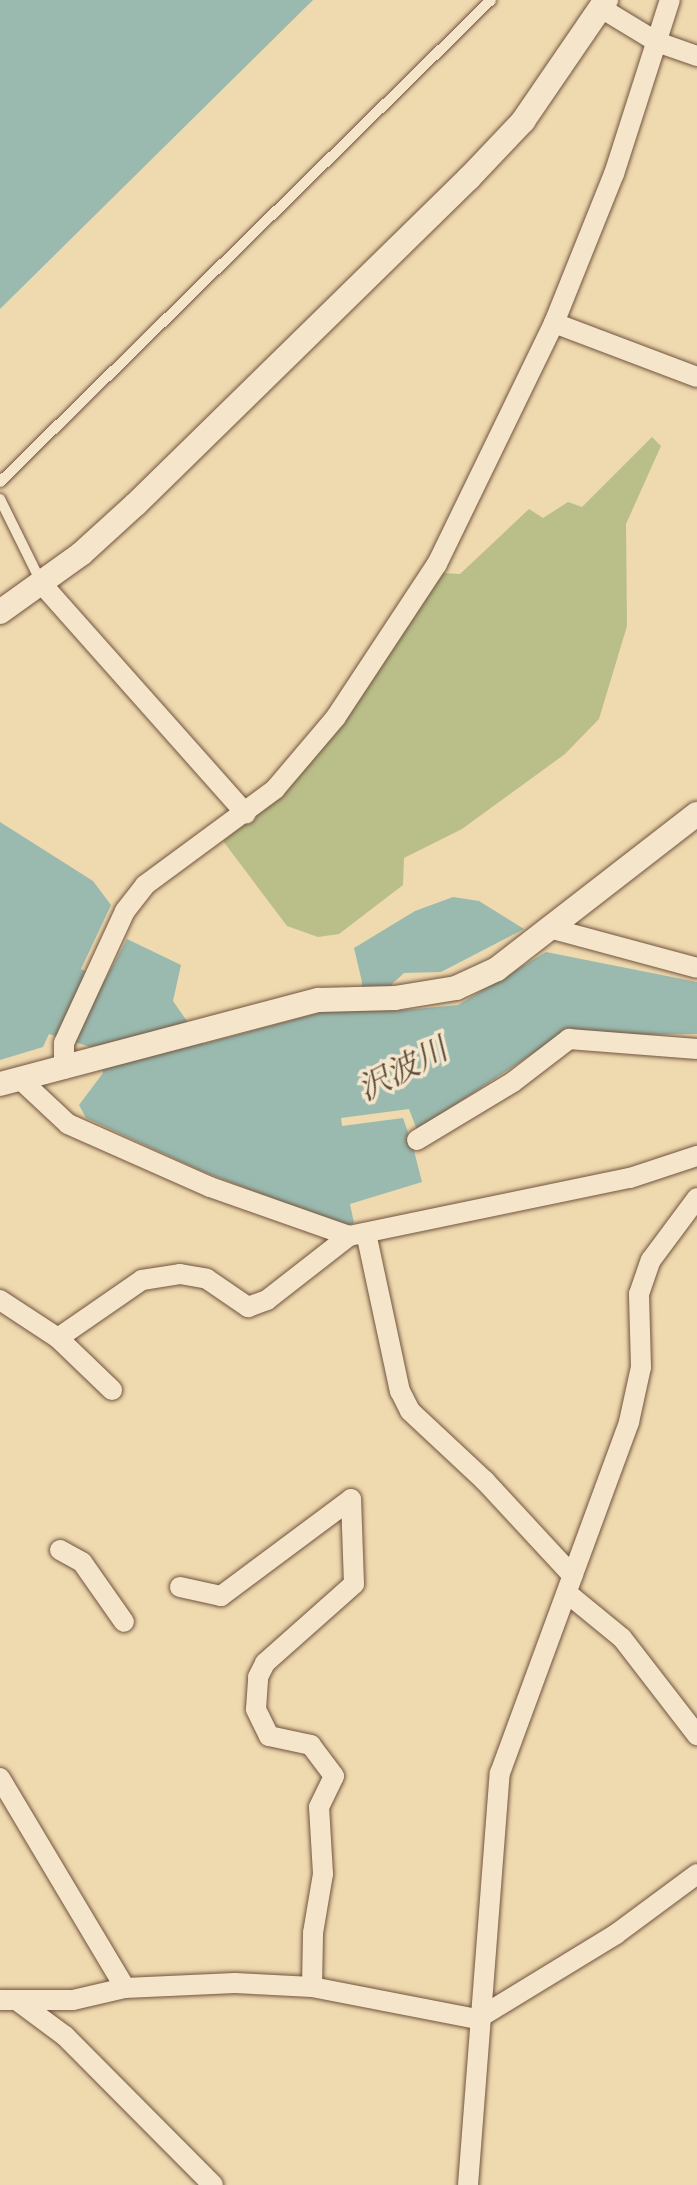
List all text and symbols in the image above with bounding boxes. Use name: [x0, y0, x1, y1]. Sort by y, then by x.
water label: 沢波川: [353, 1033, 455, 1111]

